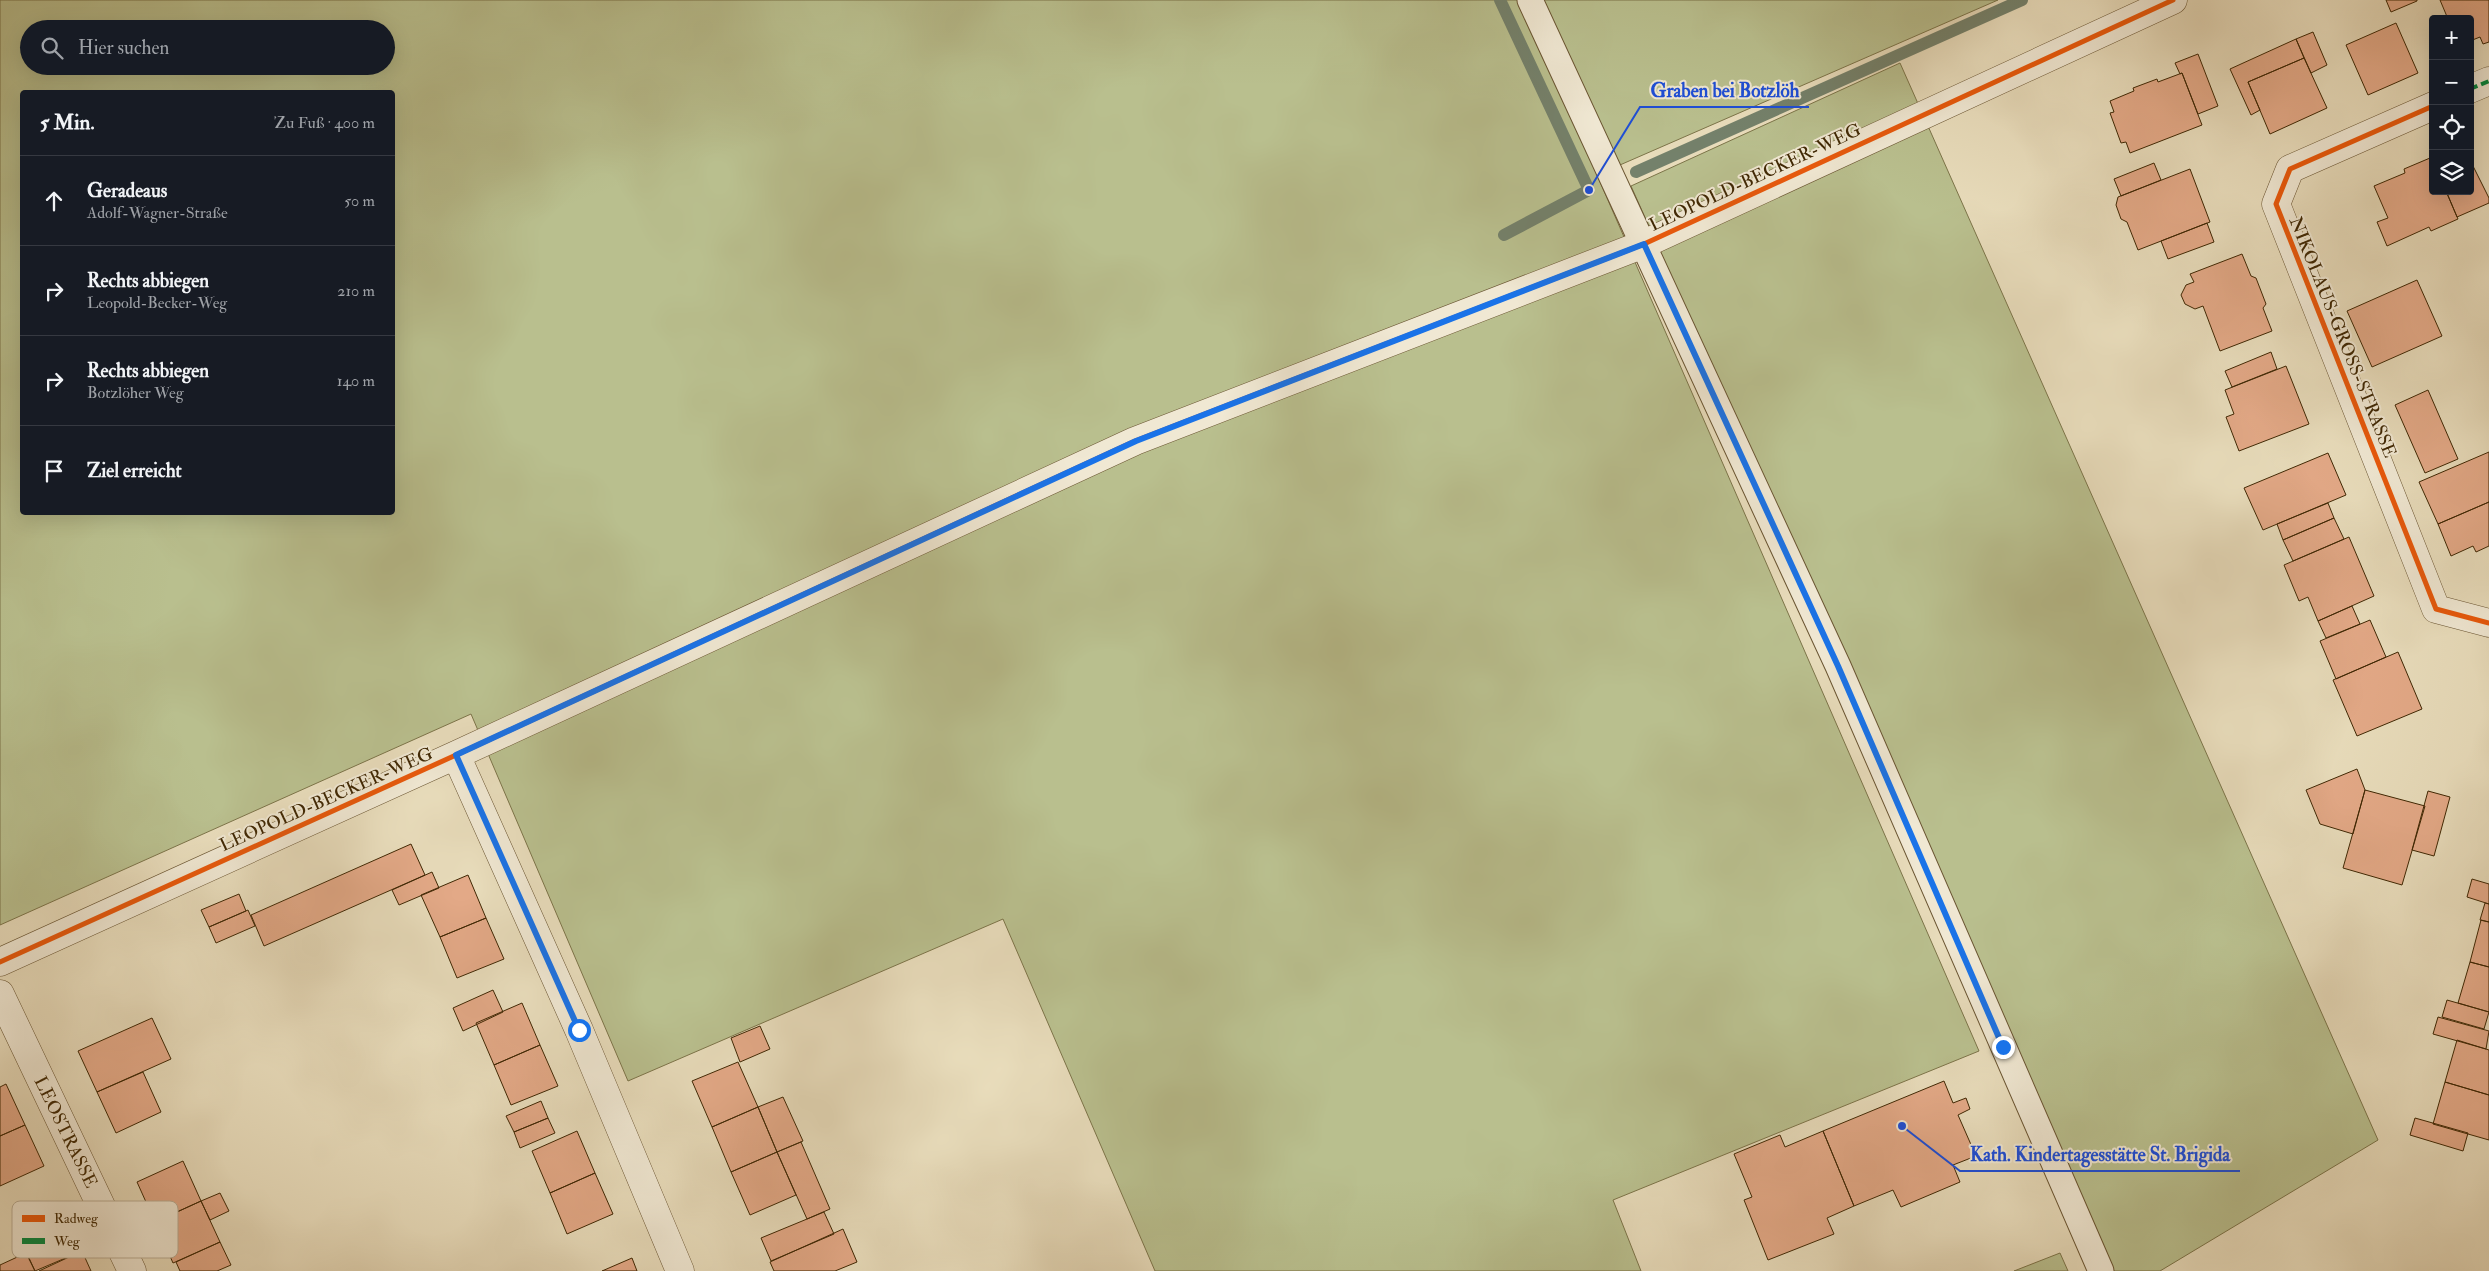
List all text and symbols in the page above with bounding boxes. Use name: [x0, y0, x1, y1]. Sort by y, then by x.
map controls: [2429, 15, 2474, 195]
button: +: [2429, 15, 2474, 60]
search box: [20, 20, 395, 75]
icon: search: [38, 34, 66, 62]
text: Hier suchen: [78, 36, 169, 60]
button: −: [2429, 60, 2474, 105]
callout: Graben bei Botzlöh: [1640, 73, 1809, 107]
text: Graben bei Botzlöh: [1651, 79, 1800, 103]
button: locate: [2429, 105, 2474, 150]
text: 5 Min.: [40, 109, 94, 136]
text: Zu Fuß · 400 m: [274, 113, 375, 133]
street label: LEOPOLD-BECKER-WEG: [1646, 118, 1865, 237]
button: layers: [2429, 150, 2474, 195]
text: Geradeaus: [87, 179, 167, 203]
icon: ahead: [40, 187, 68, 215]
text: 50 m: [344, 191, 375, 211]
text: Adolf-Wagner-Straße: [87, 203, 228, 223]
street label: NIKOLAUS-GROSS-STRASSE: [2284, 213, 2401, 461]
text: Rechts abbiegen: [87, 269, 209, 293]
icon: right: [40, 277, 68, 305]
text: 210 m: [337, 281, 375, 301]
text: Leopold-Becker-Weg: [87, 293, 227, 313]
text: Rechts abbiegen: [87, 359, 209, 383]
icon: right: [40, 367, 68, 395]
text: 140 m: [337, 371, 375, 391]
text: Botzlöher Weg: [87, 383, 184, 403]
icon: arrive: [40, 457, 68, 485]
text: Ziel erreicht: [87, 459, 182, 483]
street label: LEOPOLD-BECKER-WEG: [216, 742, 436, 857]
route start: [568, 1019, 591, 1042]
route end: [1992, 1036, 2015, 1059]
street label: LEOSTRASSE: [29, 1073, 102, 1192]
callout: Kath. Kindertagesstätte St. Brigida: [1960, 1137, 2240, 1171]
text: Kath. Kindertagesstätte St. Brigida: [1970, 1143, 2231, 1168]
legend: [12, 1201, 178, 1258]
text: Radweg: [54, 1210, 99, 1227]
text: Weg: [53, 1233, 81, 1250]

